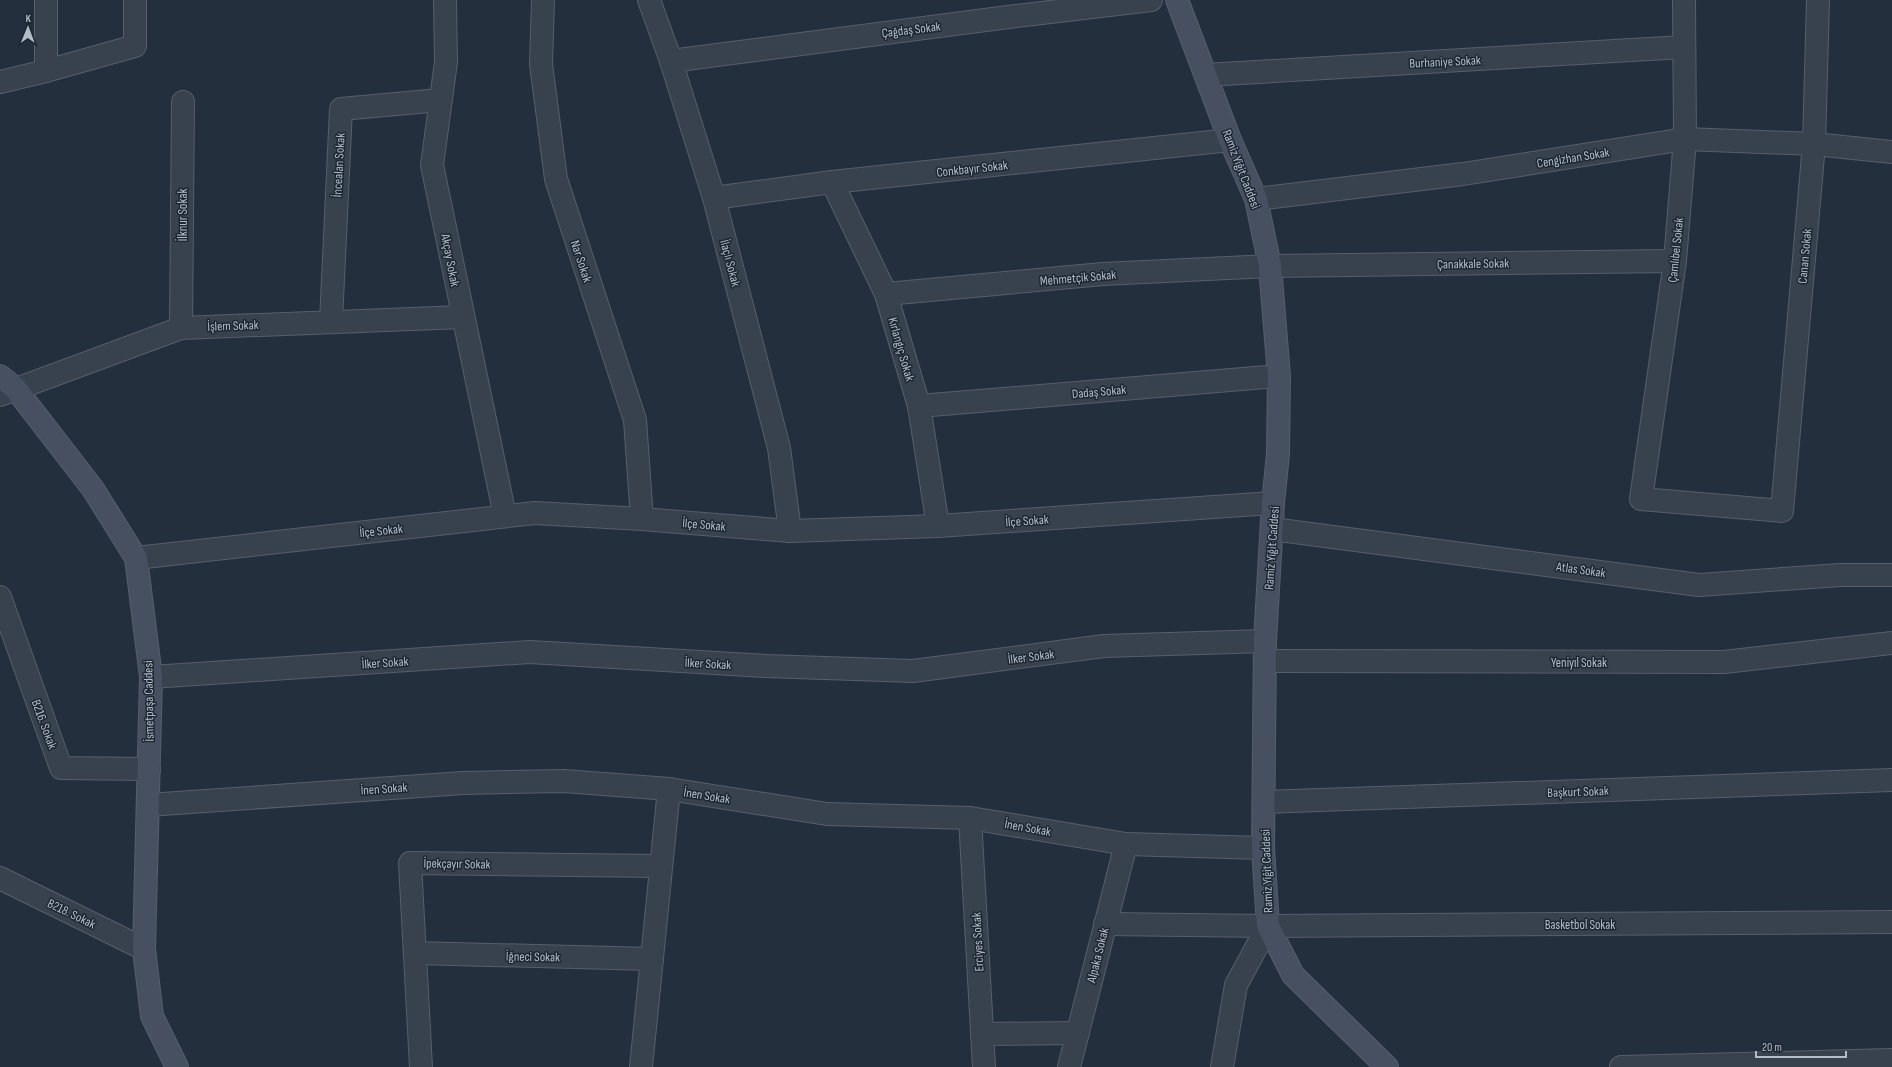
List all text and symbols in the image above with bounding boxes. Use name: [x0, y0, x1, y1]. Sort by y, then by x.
north arrow: [8, 8, 48, 48]
text: K: [25, 12, 32, 25]
street label: Çağdaş Sokak: [881, 18, 942, 42]
street label: Burhaniye Sokak: [1409, 52, 1481, 72]
street label: Ramiz Yiğit Caddesi: [1219, 127, 1264, 211]
street label: İncealan Sokak: [328, 132, 349, 198]
street label: Cengizhan Sokak: [1536, 144, 1611, 172]
street label: Conkbayır Sokak: [936, 157, 1009, 181]
street label: İlknur Sokak: [174, 189, 191, 241]
street label: Çamlıbel Sokak: [1665, 217, 1687, 283]
street label: Canan Sokak: [1795, 228, 1815, 284]
street label: Akçay Sokak: [437, 231, 463, 288]
street label: Nar Sokak: [567, 238, 595, 284]
street label: İlaçlı Sokak: [716, 238, 745, 289]
street label: Çanakkale Sokak: [1437, 255, 1509, 273]
street label: Mehmetçik Sokak: [1039, 267, 1117, 289]
street label: Kırlangıç Sokak: [884, 315, 918, 383]
street label: İşlem Sokak: [207, 316, 259, 335]
street label: Dadaş Sokak: [1071, 382, 1127, 402]
street label: Ramiz Yiğit Caddesi: [1261, 506, 1283, 590]
street label: İlçe Sokak: [1005, 511, 1049, 530]
street label: İlçe Sokak: [682, 514, 726, 535]
street label: İlçe Sokak: [359, 520, 404, 541]
street label: Atlas Sokak: [1554, 558, 1607, 581]
street label: İlker Sokak: [1007, 645, 1055, 668]
street label: İlker Sokak: [361, 652, 409, 673]
street label: İlker Sokak: [684, 654, 732, 673]
street label: Yeniyıl Sokak: [1551, 655, 1607, 671]
street label: İsmetpaşa Caddesi: [139, 660, 158, 742]
street label: B216. Sokak: [28, 697, 60, 751]
street label: İnen Sokak: [360, 778, 408, 799]
street label: İnen Sokak: [682, 783, 731, 808]
street label: Başkurt Sokak: [1547, 783, 1609, 801]
street label: İnen Sokak: [1003, 815, 1053, 840]
street label: Ramiz Yiğit Caddesi: [1258, 829, 1276, 913]
street label: İpekçayır Sokak: [423, 854, 491, 873]
street label: B218. Sokak: [45, 895, 98, 932]
street label: Erciyes Sokak: [968, 912, 988, 972]
street label: Basketbol Sokak: [1545, 917, 1615, 933]
street label: Alpaka Sokak: [1083, 926, 1113, 986]
street label: İğneci Sokak: [506, 948, 560, 965]
scale bar: [1756, 1033, 1846, 1059]
text: 20 m: [1762, 1040, 1782, 1055]

